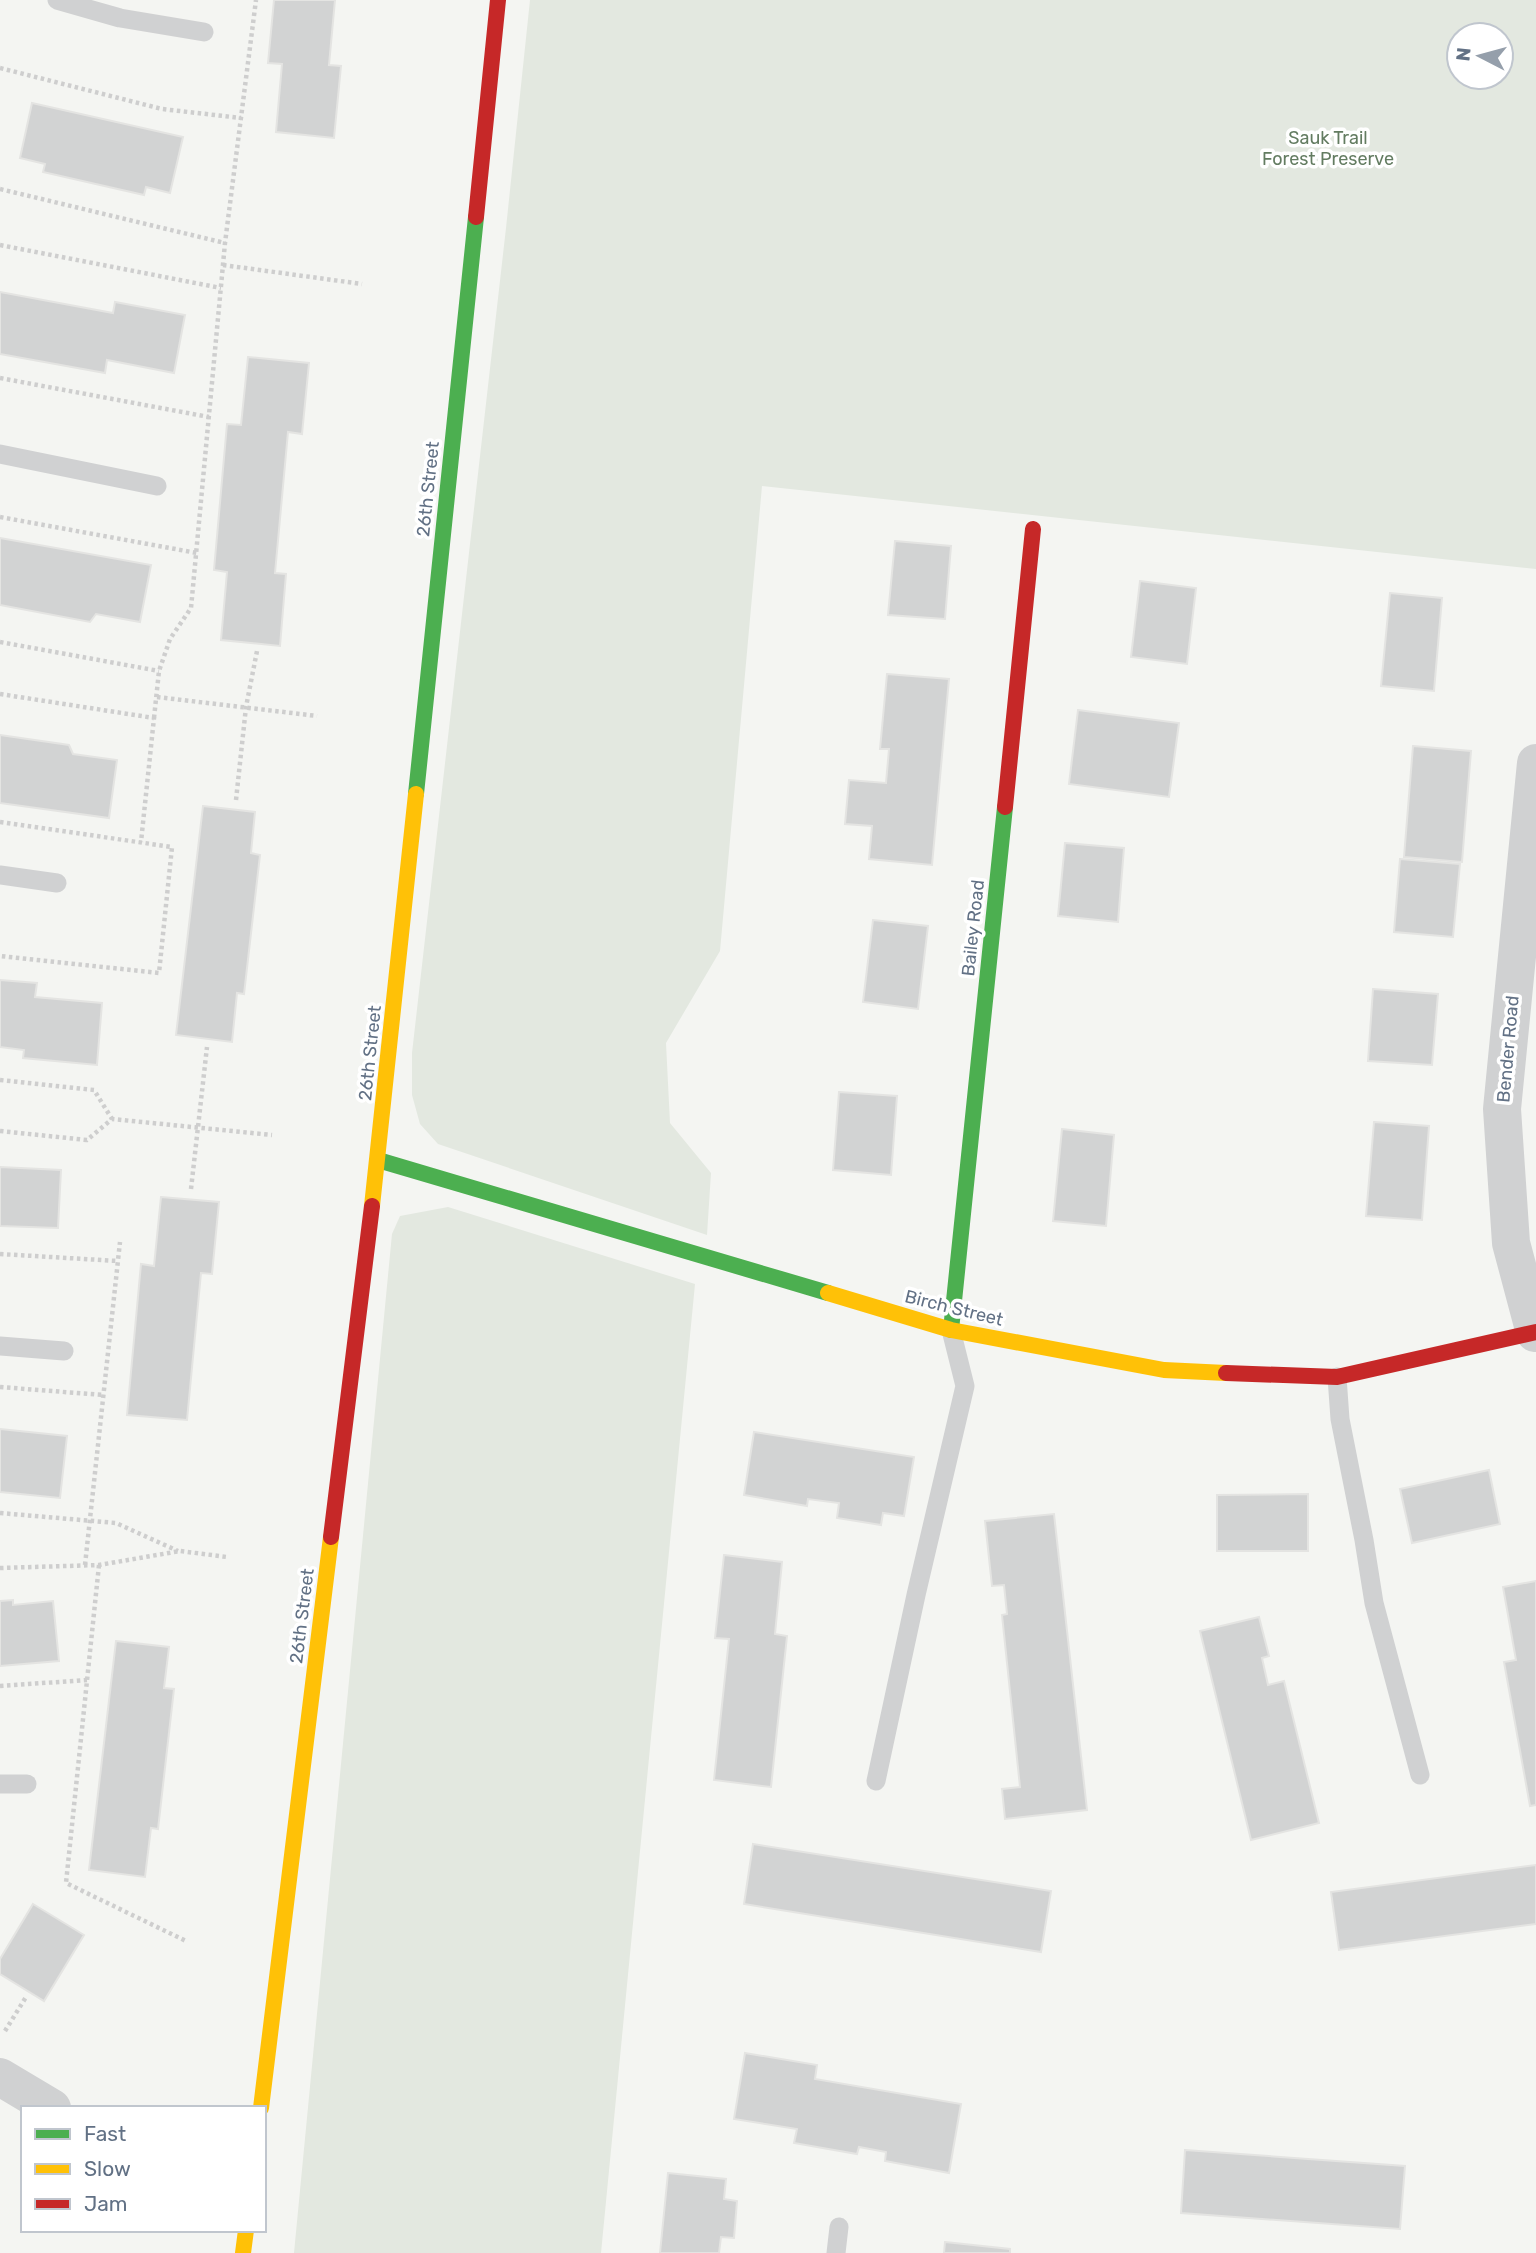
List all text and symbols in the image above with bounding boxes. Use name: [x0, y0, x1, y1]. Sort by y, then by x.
north arrow: [1445, 21, 1515, 91]
text: N: [1451, 46, 1476, 62]
park label: Sauk Trail Forest Preserve: [1262, 127, 1394, 170]
street label: 26th Street: [412, 440, 444, 538]
street label: Bailey Road: [957, 879, 989, 977]
street label: Bender Road: [1492, 995, 1524, 1103]
street label: 26th Street: [354, 1004, 386, 1102]
street label: Birch Street: [903, 1285, 1005, 1331]
street label: 26th Street: [285, 1567, 319, 1665]
legend: [21, 2106, 266, 2232]
text: Fast: [84, 2121, 126, 2146]
text: Slow: [84, 2156, 131, 2181]
text: Jam: [84, 2191, 128, 2216]

